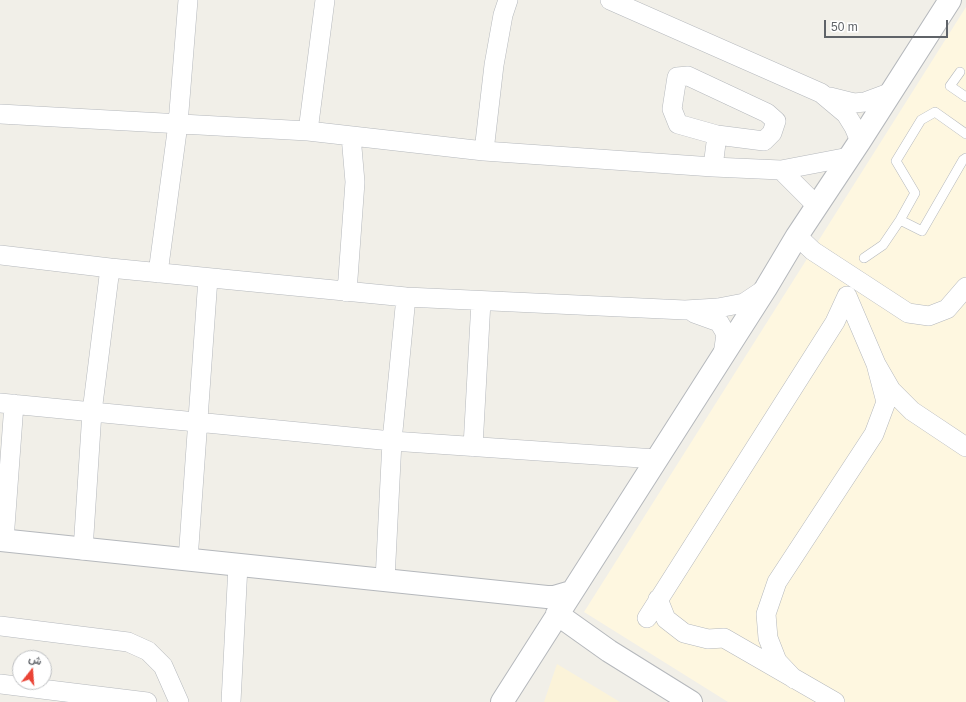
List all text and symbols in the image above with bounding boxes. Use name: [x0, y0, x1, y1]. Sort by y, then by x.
scale bar: [826, 12, 950, 38]
text: 50 m: [831, 20, 858, 34]
north arrow: [12, 650, 52, 690]
text: ش: [27, 652, 43, 667]

